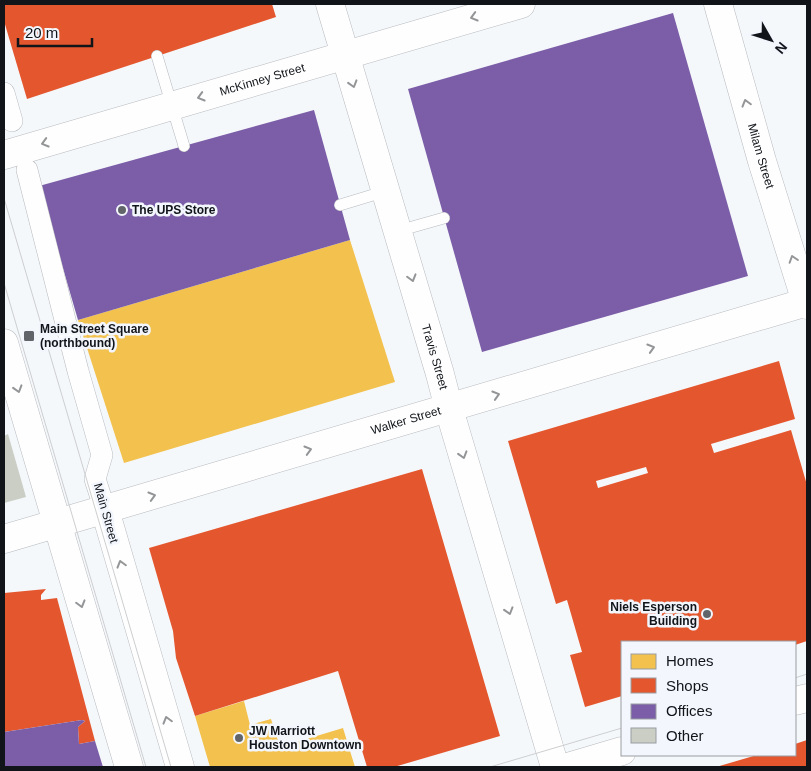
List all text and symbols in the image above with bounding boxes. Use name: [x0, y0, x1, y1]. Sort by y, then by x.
one-way arrow: [471, 12, 479, 22]
scale bar: [18, 15, 91, 47]
north arrow: [746, 15, 796, 65]
text: 20 m: [25, 24, 58, 41]
text: N: [772, 39, 791, 57]
street label: McKinney Street: [218, 60, 307, 99]
one-way arrow: [348, 79, 358, 88]
one-way arrow: [197, 92, 206, 102]
one-way arrow: [741, 99, 752, 108]
street label: Milam Street: [745, 122, 777, 191]
one-way arrow: [41, 138, 50, 148]
place label: The UPS Store: [132, 203, 216, 217]
marker: The UPS Store: [116, 204, 128, 216]
one-way arrow: [789, 255, 799, 263]
one-way arrow: [406, 273, 416, 282]
place label: Main Street Square (northbound): [40, 322, 149, 350]
street label: Travis Street: [419, 322, 451, 392]
marker: Main Street Square (northbound): [22, 329, 36, 343]
one-way arrow: [647, 344, 655, 354]
one-way arrow: [12, 385, 22, 393]
one-way arrow: [491, 390, 499, 400]
street label: Walker Street: [369, 403, 443, 437]
one-way arrow: [303, 446, 311, 456]
one-way arrow: [457, 451, 467, 459]
street label: Main Street: [91, 482, 121, 545]
one-way arrow: [147, 491, 155, 501]
one-way arrow: [117, 561, 127, 569]
one-way arrow: [75, 599, 85, 608]
place label: Niels Esperson Building: [610, 600, 697, 628]
one-way arrow: [503, 607, 514, 615]
marker: Niels Esperson Building: [701, 608, 713, 620]
legend: [621, 641, 796, 756]
text: Homes: [666, 652, 714, 669]
text: Shops: [666, 677, 709, 694]
text: Offices: [666, 702, 712, 719]
one-way arrow: [162, 717, 172, 725]
place label: JW Marriott Houston Downtown: [249, 724, 362, 752]
text: Other: [666, 727, 704, 744]
marker: JW Marriott Houston Downtown: [233, 732, 245, 744]

